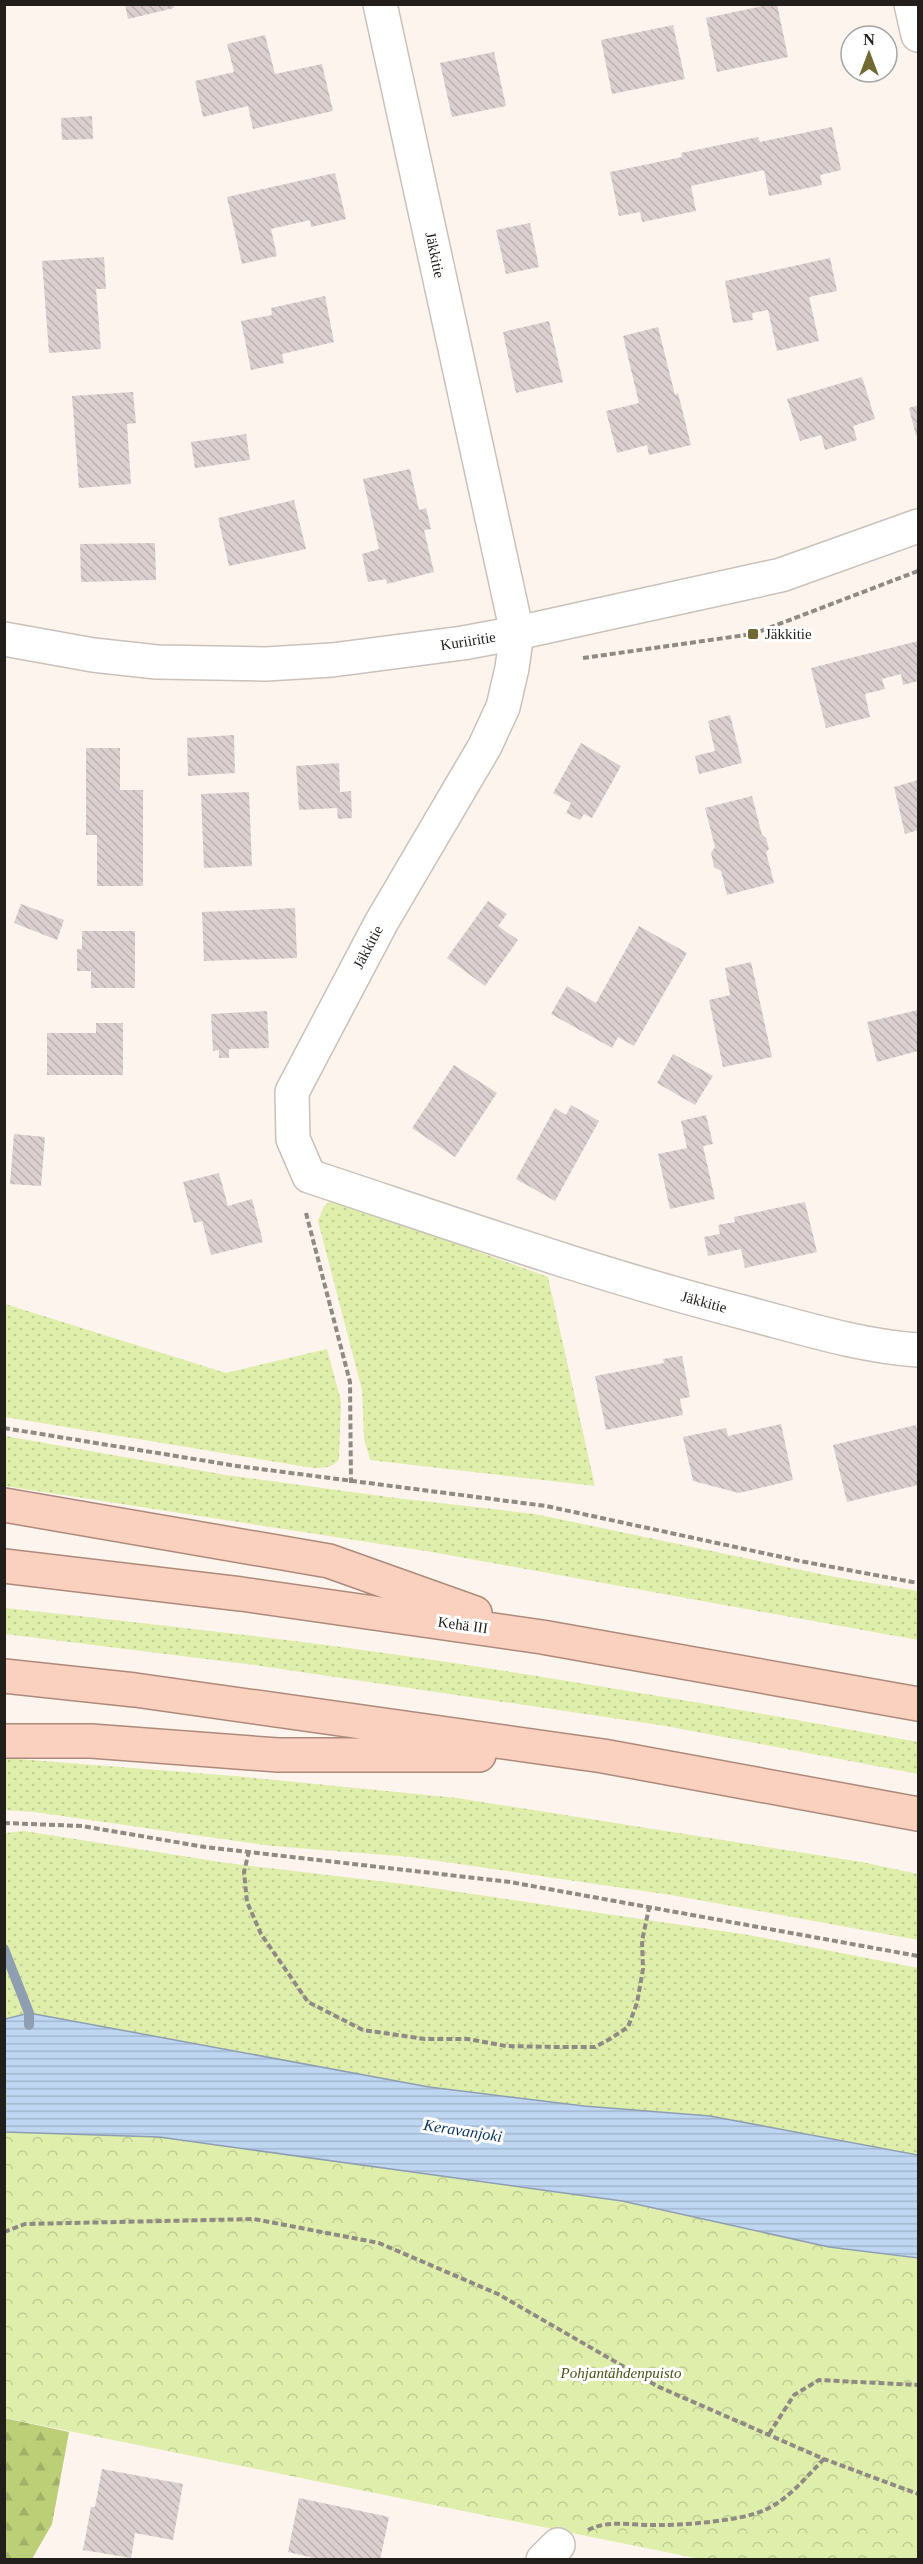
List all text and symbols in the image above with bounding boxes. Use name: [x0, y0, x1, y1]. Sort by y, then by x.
north arrow: [839, 24, 899, 84]
text: N: [863, 31, 875, 48]
street label: Jäkkitie: [422, 231, 448, 280]
place label: Jäkkitie: [765, 626, 812, 642]
marker: Jäkkitie: [746, 627, 760, 641]
street label: Kuriiritie: [439, 629, 497, 653]
street label: Jäkkitie: [350, 922, 386, 971]
street label: Jäkkitie: [679, 1288, 729, 1316]
street label: Kehä III: [437, 1614, 489, 1636]
water label: Keravanjoki: [421, 2116, 503, 2146]
park label: Pohjantähdenpuisto: [560, 2365, 682, 2381]

